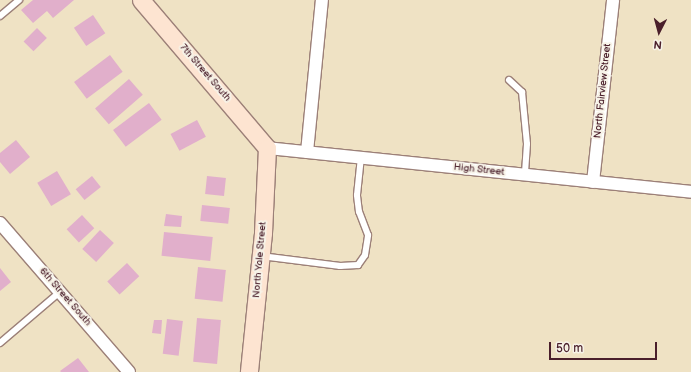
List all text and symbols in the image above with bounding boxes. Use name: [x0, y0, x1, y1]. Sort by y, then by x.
north arrow: [639, 12, 679, 52]
text: N: [653, 38, 662, 51]
street label: 7th Street South: [177, 42, 233, 104]
street label: North Fairview Street: [592, 43, 614, 139]
street label: High Street: [453, 161, 505, 179]
street label: North Yale Street: [251, 221, 269, 299]
street label: 6th Street South: [36, 265, 94, 329]
scale bar: [551, 334, 659, 360]
text: 50 m: [556, 341, 583, 356]

